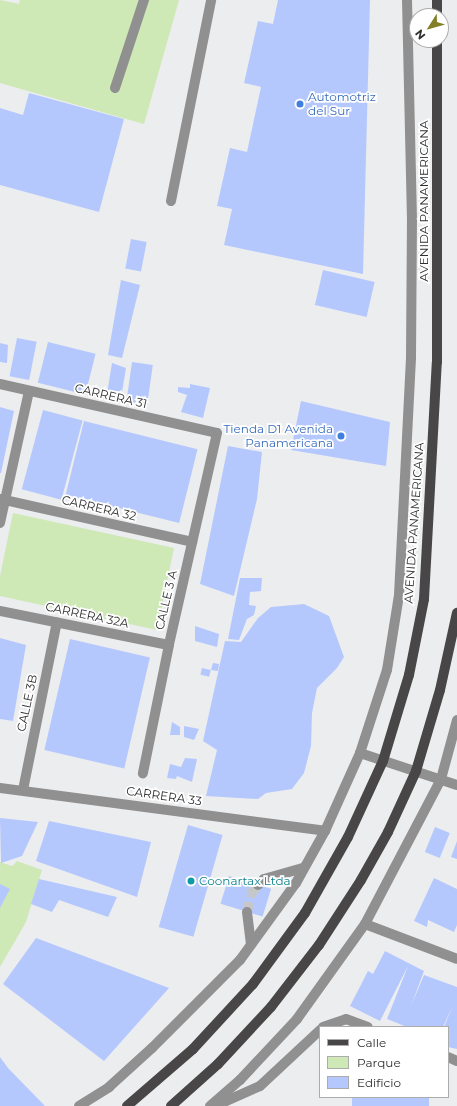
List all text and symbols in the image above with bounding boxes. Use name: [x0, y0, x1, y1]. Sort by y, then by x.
north arrow: [409, 8, 449, 48]
text: N: [412, 27, 428, 42]
place label: Automotriz del Sur: [308, 90, 376, 118]
marker: Automotriz del Sur: [295, 99, 305, 109]
street label: AVENIDA PANAMERICANA: [417, 120, 431, 282]
street label: CARRERA 31: [73, 381, 149, 411]
place label: Tienda D1 Avenida Panamericana: [223, 422, 333, 450]
marker: Tienda D1 Avenida Panamericana: [336, 431, 346, 441]
street label: AVENIDA PANAMERICANA: [401, 442, 427, 604]
street label: CARRERA 32: [60, 492, 138, 524]
street label: CALLE 3 A: [152, 569, 180, 631]
street label: CARRERA 32A: [44, 599, 130, 631]
street label: CALLE 3B: [14, 673, 40, 733]
street label: CARRERA 33: [125, 784, 203, 808]
place label: Coonartax Ltda: [199, 874, 291, 888]
marker: Coonartax Ltda: [186, 876, 196, 886]
legend: [319, 1026, 449, 1098]
text: Calle: [357, 1035, 386, 1050]
text: Parque: [357, 1055, 401, 1070]
text: Edificio: [357, 1075, 401, 1090]

